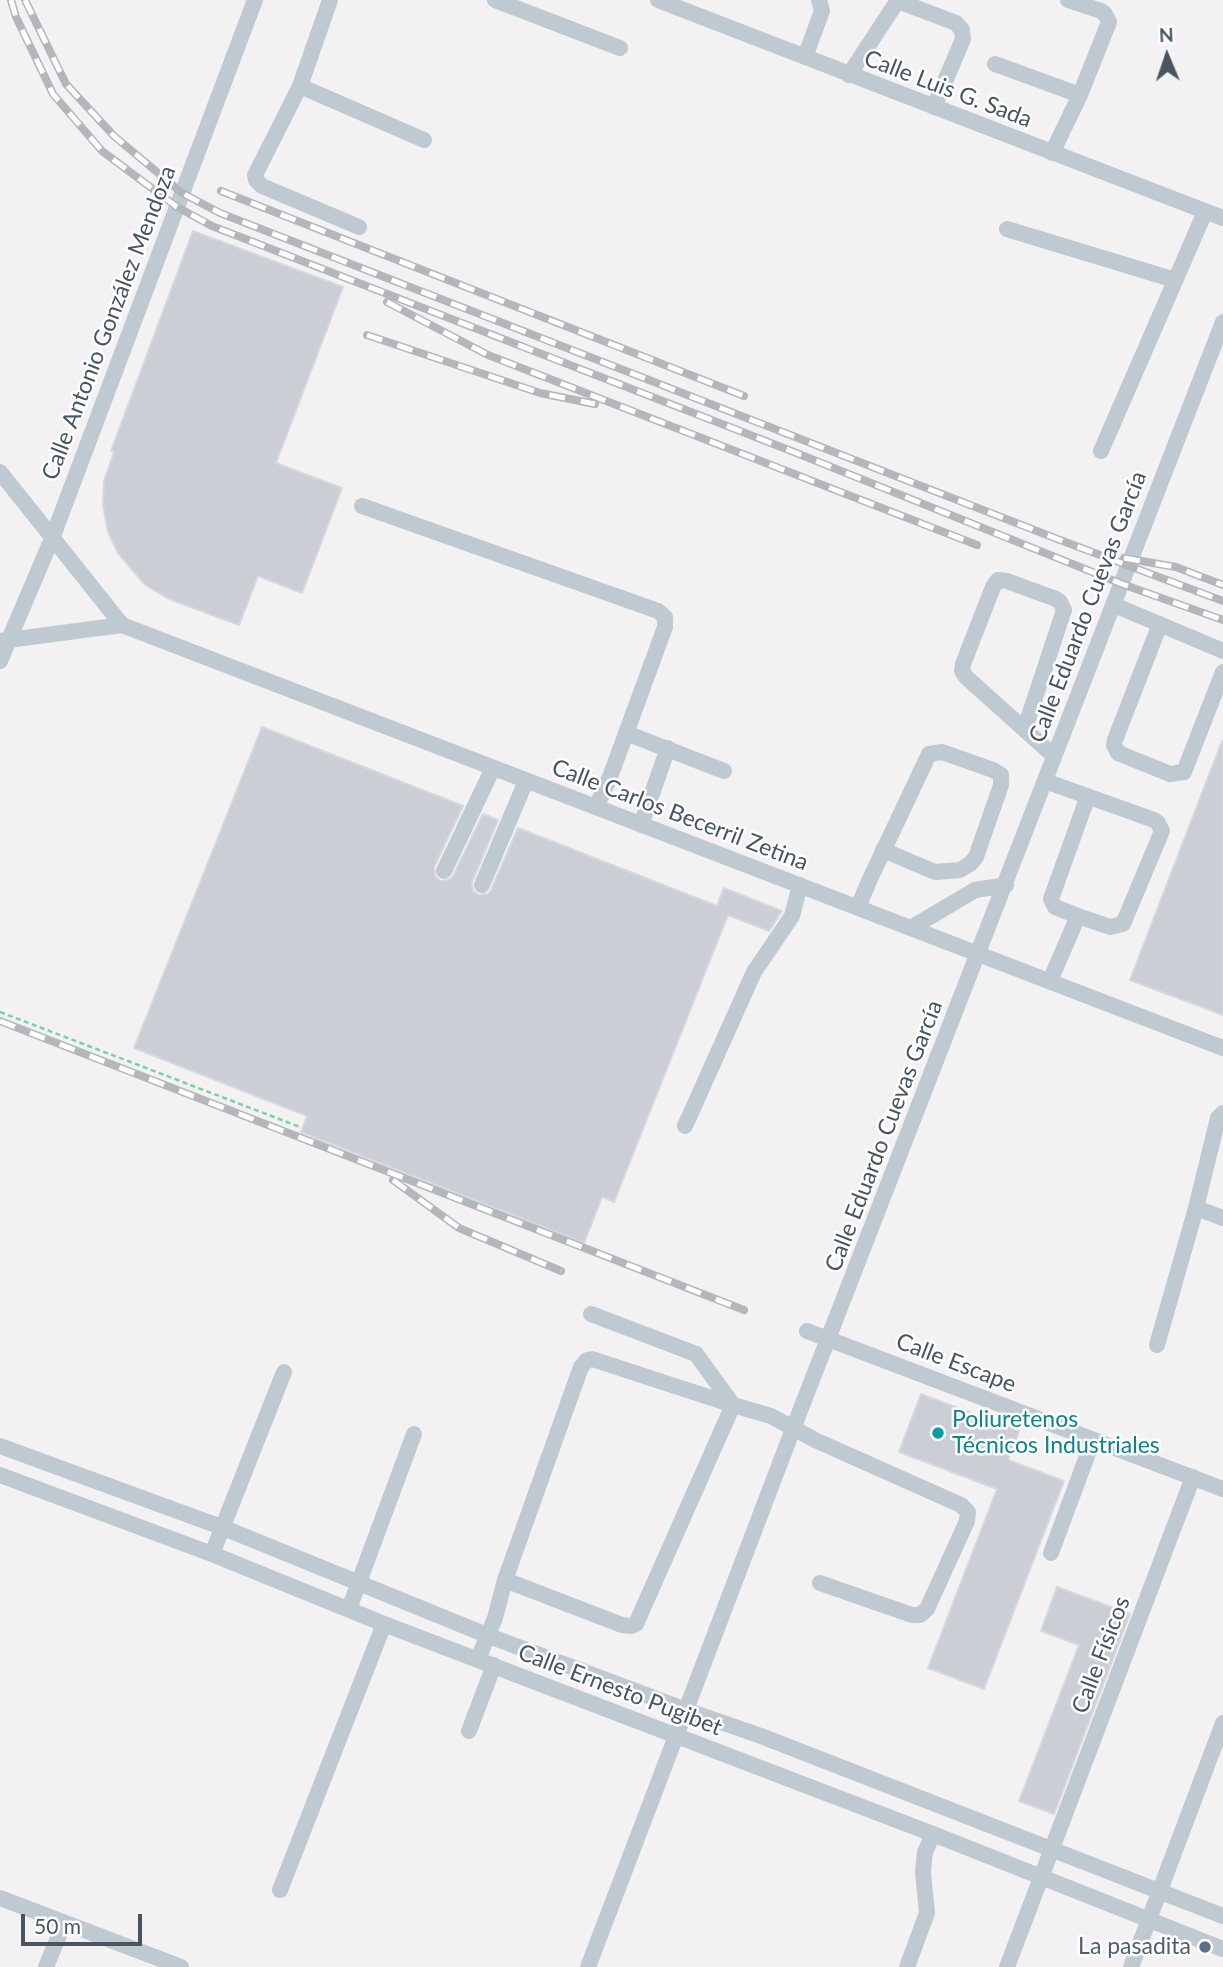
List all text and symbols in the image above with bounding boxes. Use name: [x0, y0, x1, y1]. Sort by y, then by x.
north arrow: [1132, 21, 1202, 91]
text: N: [1159, 23, 1174, 46]
street label: Calle Luis G. Sada: [860, 44, 1036, 134]
street label: Calle Antonio González Mendoza: [36, 162, 182, 484]
street label: Calle Eduardo Cuevas García: [1023, 468, 1153, 746]
street label: Calle Carlos Becerril Zetina: [548, 753, 812, 877]
street label: Calle Eduardo Cuevas García: [819, 997, 949, 1275]
street label: Calle Escape: [892, 1328, 1020, 1398]
place label: Poliuretenos Técnicos Industriales: [952, 1406, 1160, 1460]
marker: Poliuretenos Técnicos Industriales: [930, 1425, 946, 1441]
street label: Calle Físicos: [1066, 1593, 1136, 1717]
street label: Calle Ernesto Pugibet: [514, 1638, 726, 1742]
scale bar: [24, 1900, 145, 1944]
text: 50 m: [34, 1913, 81, 1938]
place label: La pasadita: [1078, 1933, 1191, 1961]
marker: La pasadita: [1197, 1939, 1213, 1955]

